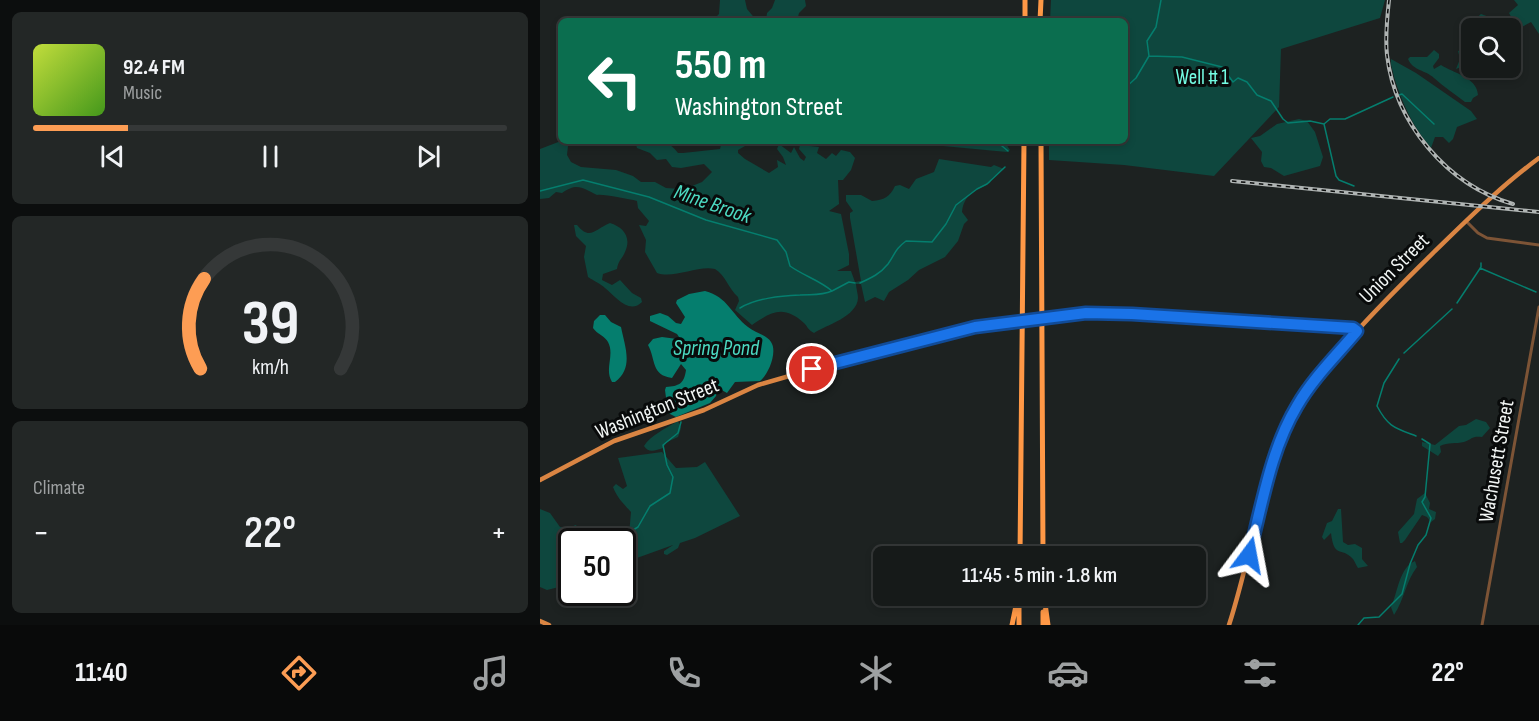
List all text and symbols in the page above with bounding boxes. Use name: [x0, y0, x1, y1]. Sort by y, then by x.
map controls: [1461, 18, 1521, 78]
button: search: [1461, 18, 1521, 78]
text: 550 m: [675, 40, 766, 91]
icon: left: [576, 42, 654, 120]
text: 92.4 FM: [123, 54, 185, 81]
park label: Well # 1: [1175, 65, 1229, 90]
text: Music: [123, 81, 162, 105]
text: Washington Street: [675, 91, 843, 123]
icon: previous: [96, 140, 129, 173]
icon: pause: [254, 140, 287, 173]
icon: next: [412, 140, 445, 173]
water label: Mine Brook: [670, 179, 755, 230]
street label: Union Street: [1354, 228, 1435, 309]
text: 39: [241, 288, 299, 363]
water label: Spring Pond: [673, 335, 760, 362]
pin: [786, 343, 837, 394]
icon: arrive: [795, 352, 828, 385]
text: km/h: [251, 356, 289, 381]
street label: Washington Street: [592, 372, 722, 444]
street label: Wachusett Street: [1473, 398, 1520, 524]
text: Climate: [33, 476, 85, 500]
text: 22°: [244, 506, 296, 561]
text: −: [33, 513, 49, 553]
text: +: [491, 513, 507, 553]
position arrow: [1217, 523, 1281, 587]
speed limit sign: 50: [558, 528, 636, 606]
text: 11:45 · 5 min · 1.8 km: [962, 562, 1117, 589]
icon: directions: [278, 652, 320, 694]
icon: music: [470, 652, 512, 694]
icon: phone: [663, 652, 705, 694]
icon: climate: [855, 652, 897, 694]
icon: car: [1047, 652, 1089, 694]
icon: filters: [1239, 652, 1281, 694]
text: 11:40: [75, 657, 128, 689]
text: 22°: [1432, 657, 1464, 689]

